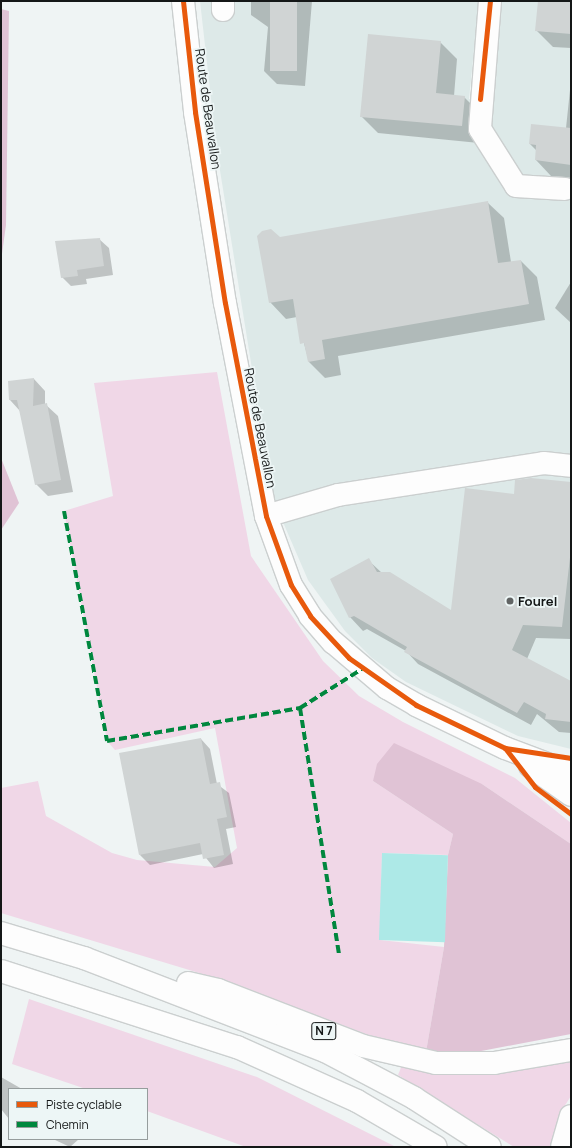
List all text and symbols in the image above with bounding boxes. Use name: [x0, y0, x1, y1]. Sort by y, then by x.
street label: Route de Beauvallon: [192, 48, 224, 170]
street label: Route de Beauvallon: [241, 367, 279, 489]
place label: Fourel: [518, 593, 557, 609]
marker: Fourel: [505, 596, 515, 606]
road number: N 7: [311, 1021, 337, 1041]
legend: [8, 1088, 148, 1140]
text: Piste cyclable: [46, 1096, 122, 1113]
text: Chemin: [46, 1116, 89, 1133]

